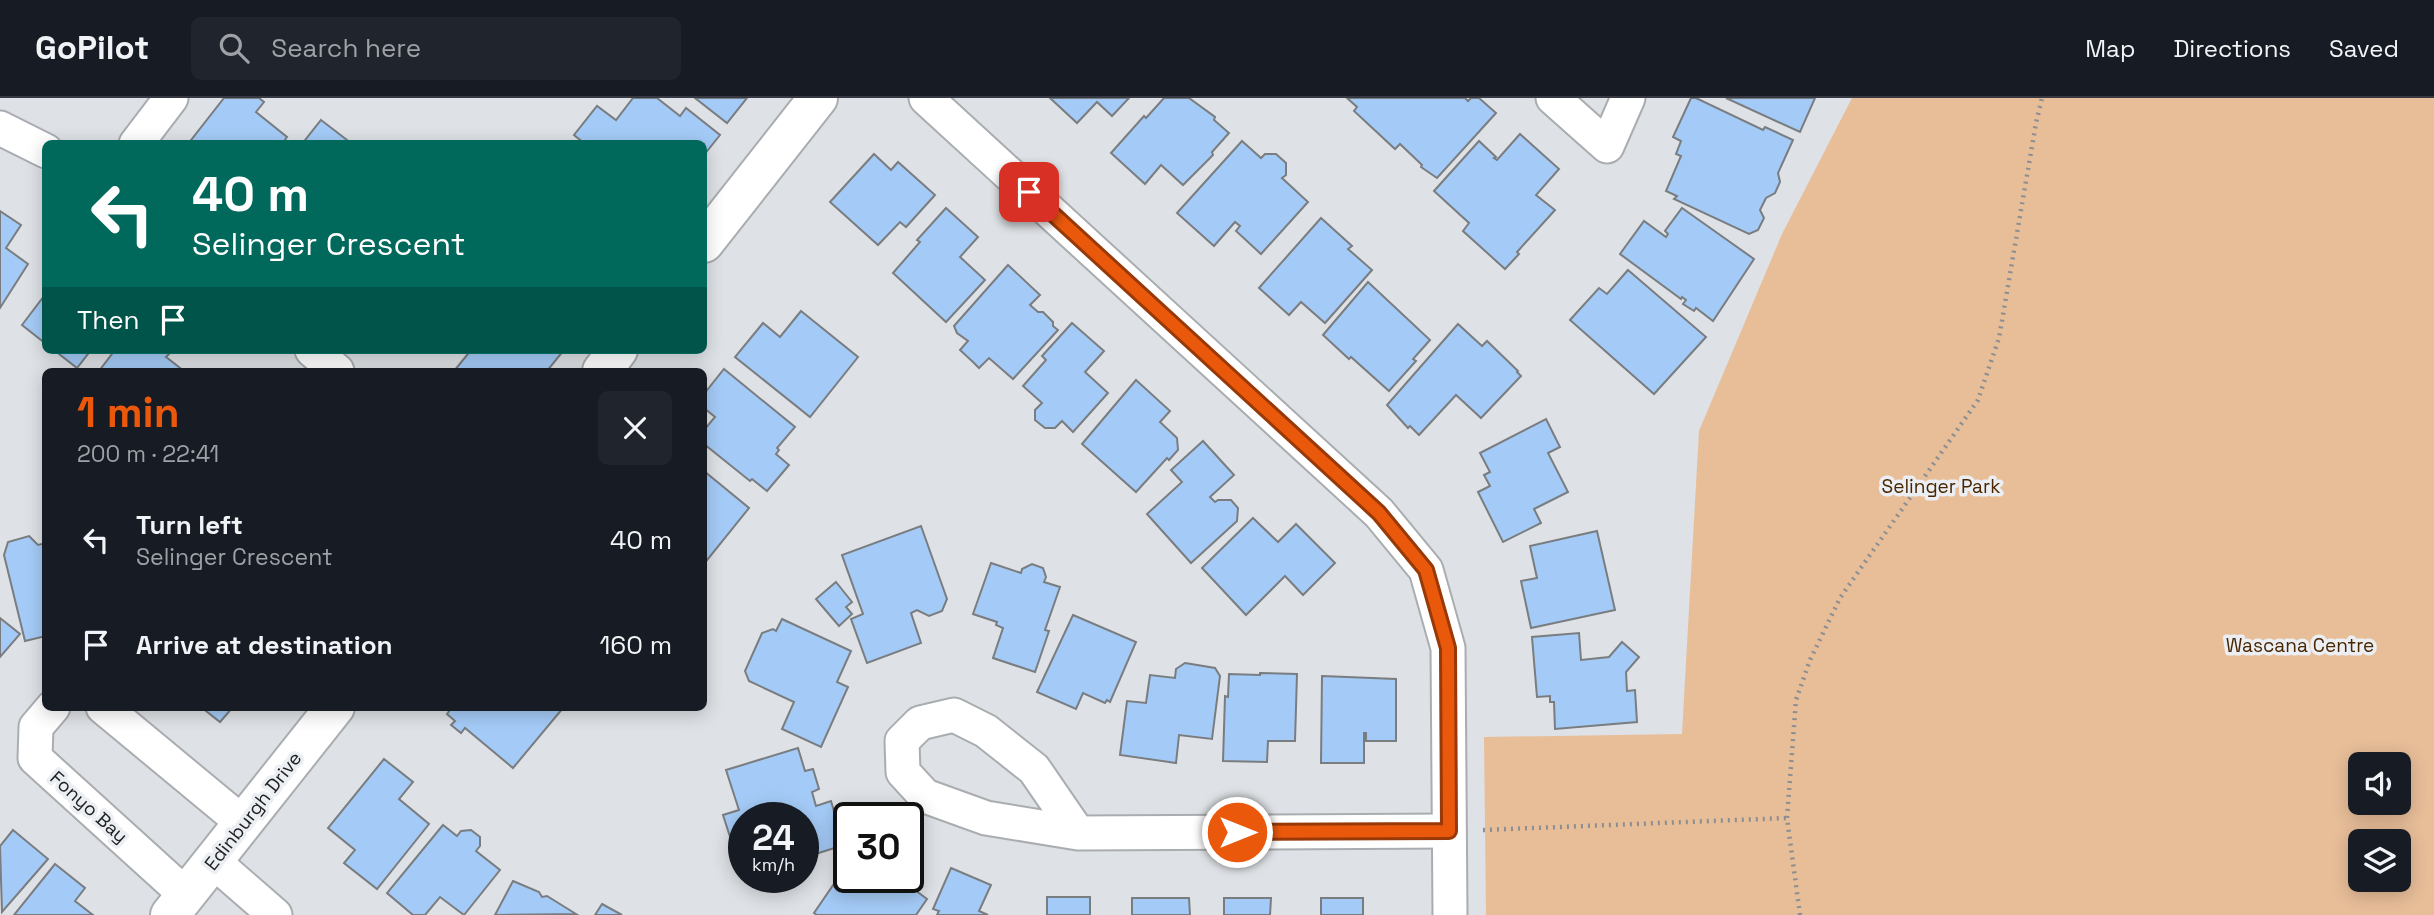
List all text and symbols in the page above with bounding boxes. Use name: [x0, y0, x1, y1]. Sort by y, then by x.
search box: [191, 17, 681, 80]
text: GoPilot: [35, 27, 149, 69]
icon: search: [215, 29, 253, 67]
text: Search here: [271, 31, 421, 65]
text: Map: [2085, 33, 2135, 64]
text: Directions: [2173, 33, 2291, 64]
text: Saved: [2329, 33, 2399, 64]
pin: [999, 162, 1059, 222]
text: 40 m: [192, 163, 309, 225]
icon: left: [77, 168, 168, 259]
icon: arrive: [1010, 173, 1048, 211]
text: Selinger Crescent: [192, 224, 465, 264]
icon: arrive: [154, 301, 192, 339]
text: Then: [77, 303, 140, 337]
text: 1 min: [77, 386, 180, 439]
button: close: [598, 391, 672, 465]
text: 200 m · 22:41: [77, 439, 219, 469]
park label: Selinger Park: [1882, 474, 2000, 499]
text: Turn left: [136, 508, 243, 542]
icon: left: [77, 521, 115, 559]
text: 40 m: [610, 523, 672, 557]
text: Selinger Crescent: [136, 542, 333, 572]
icon: arrive: [77, 626, 115, 664]
text: Arrive at destination: [136, 628, 393, 662]
text: 160 m: [600, 628, 672, 662]
park label: Wascana Centre: [2226, 633, 2374, 658]
street label: Edinburgh Drive: [199, 746, 307, 876]
map controls: [2348, 752, 2411, 892]
button: sound: [2348, 752, 2411, 815]
street label: Fonyo Bay: [45, 765, 133, 849]
position arrow: [1200, 795, 1274, 869]
speed limit sign: 30: [833, 802, 924, 893]
text: 24: [752, 816, 795, 860]
button: layers: [2348, 829, 2411, 892]
text: km/h: [752, 853, 795, 876]

